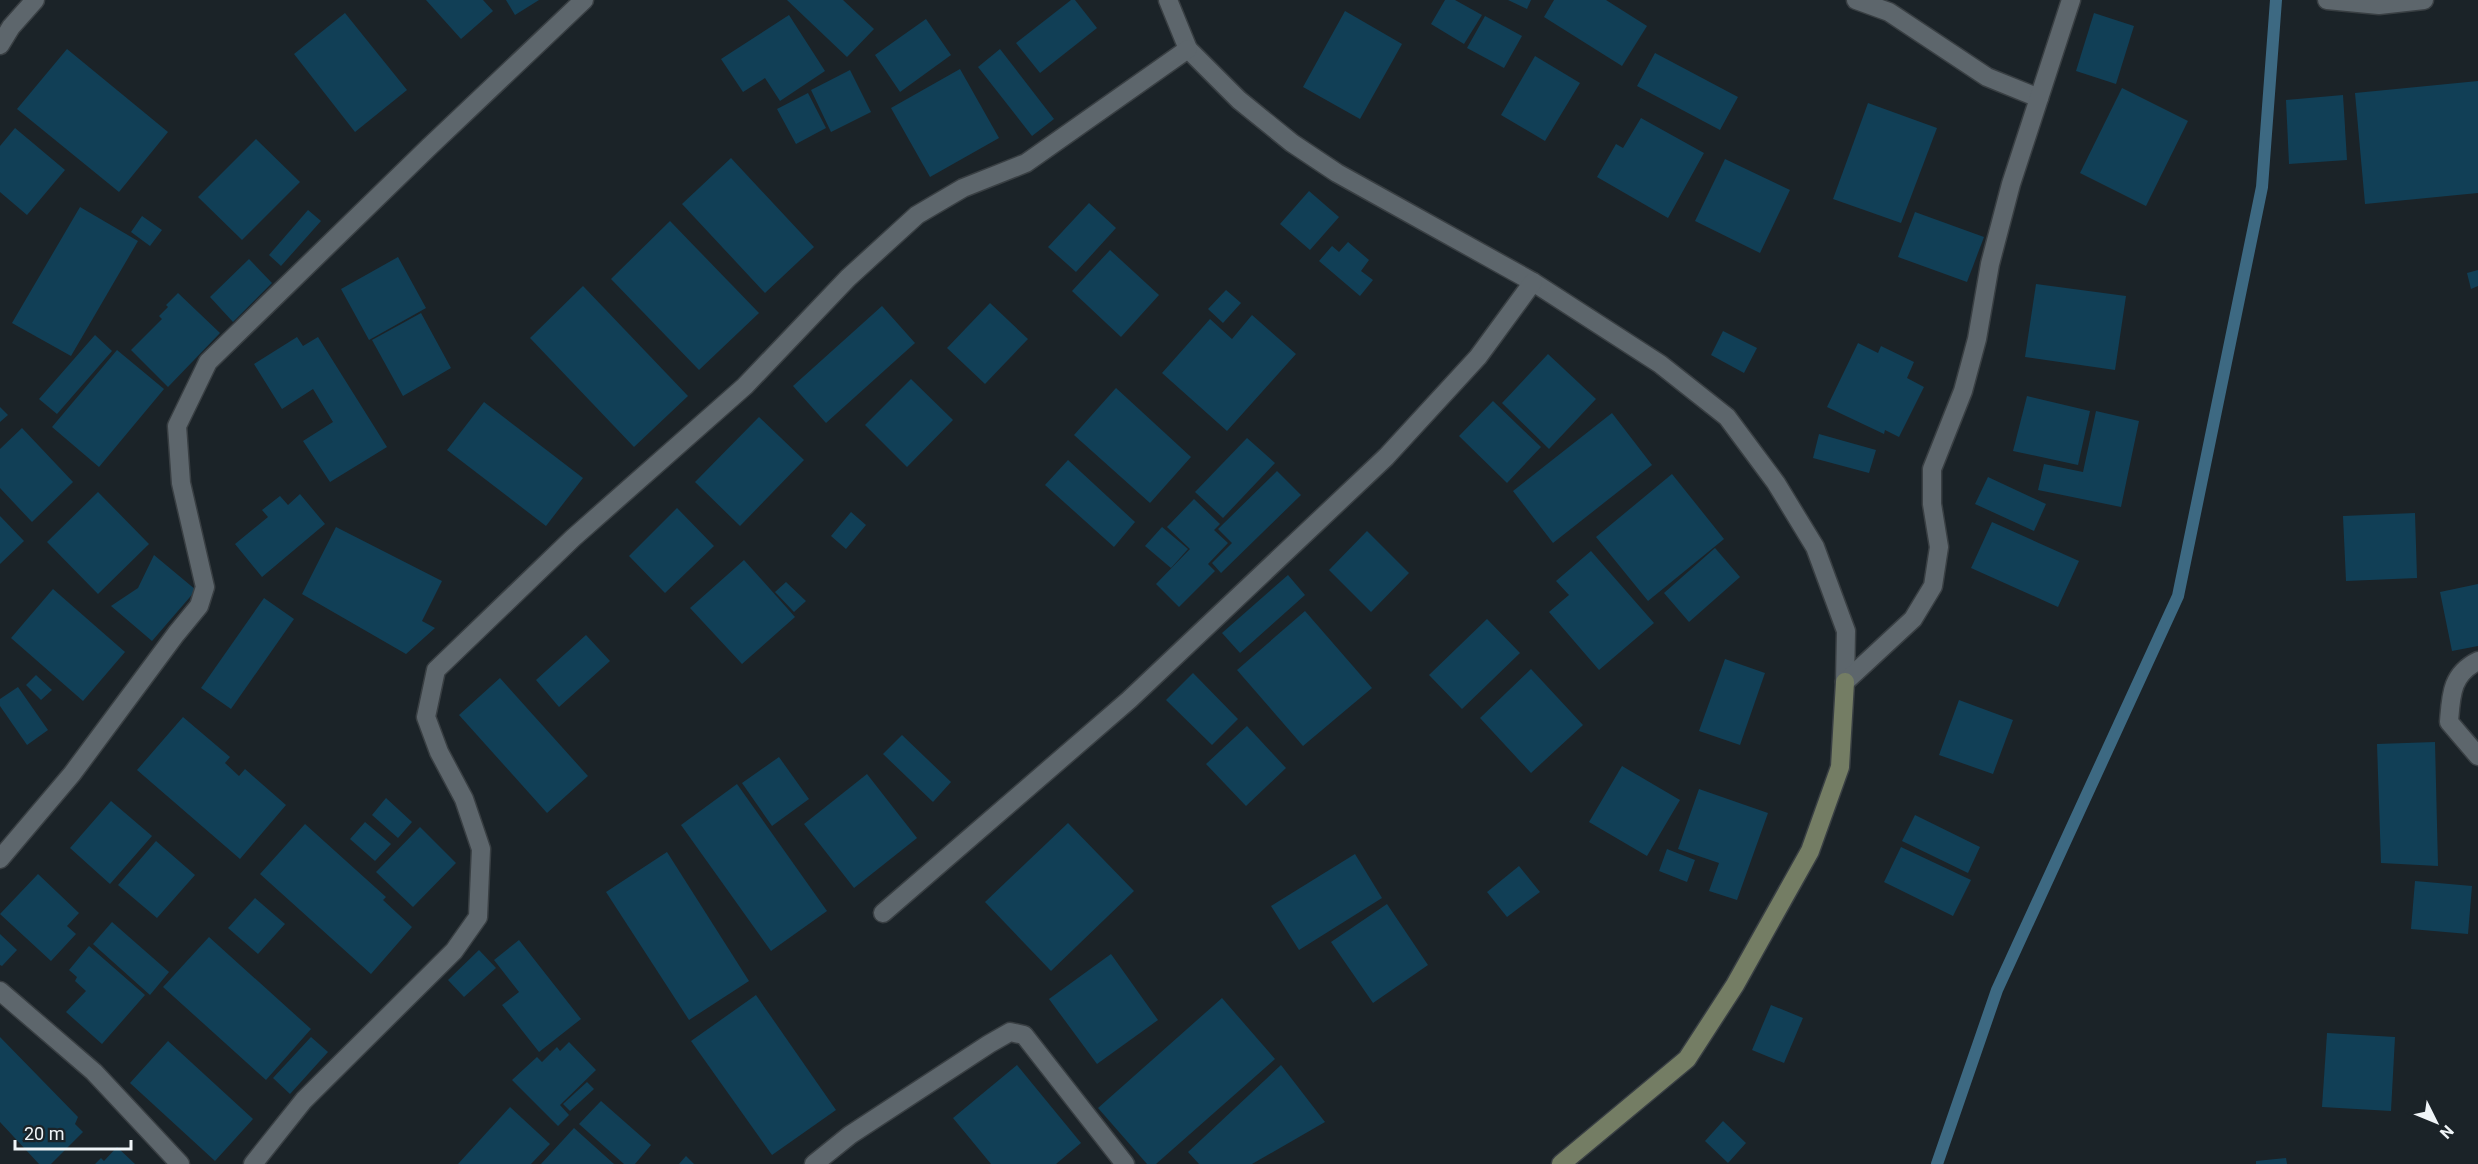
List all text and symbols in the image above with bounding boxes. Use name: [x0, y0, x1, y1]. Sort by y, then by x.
north arrow: [2406, 1092, 2466, 1152]
scale bar: [15, 1113, 130, 1151]
text: N: [2436, 1121, 2457, 1142]
text: 20 m: [24, 1123, 64, 1144]

